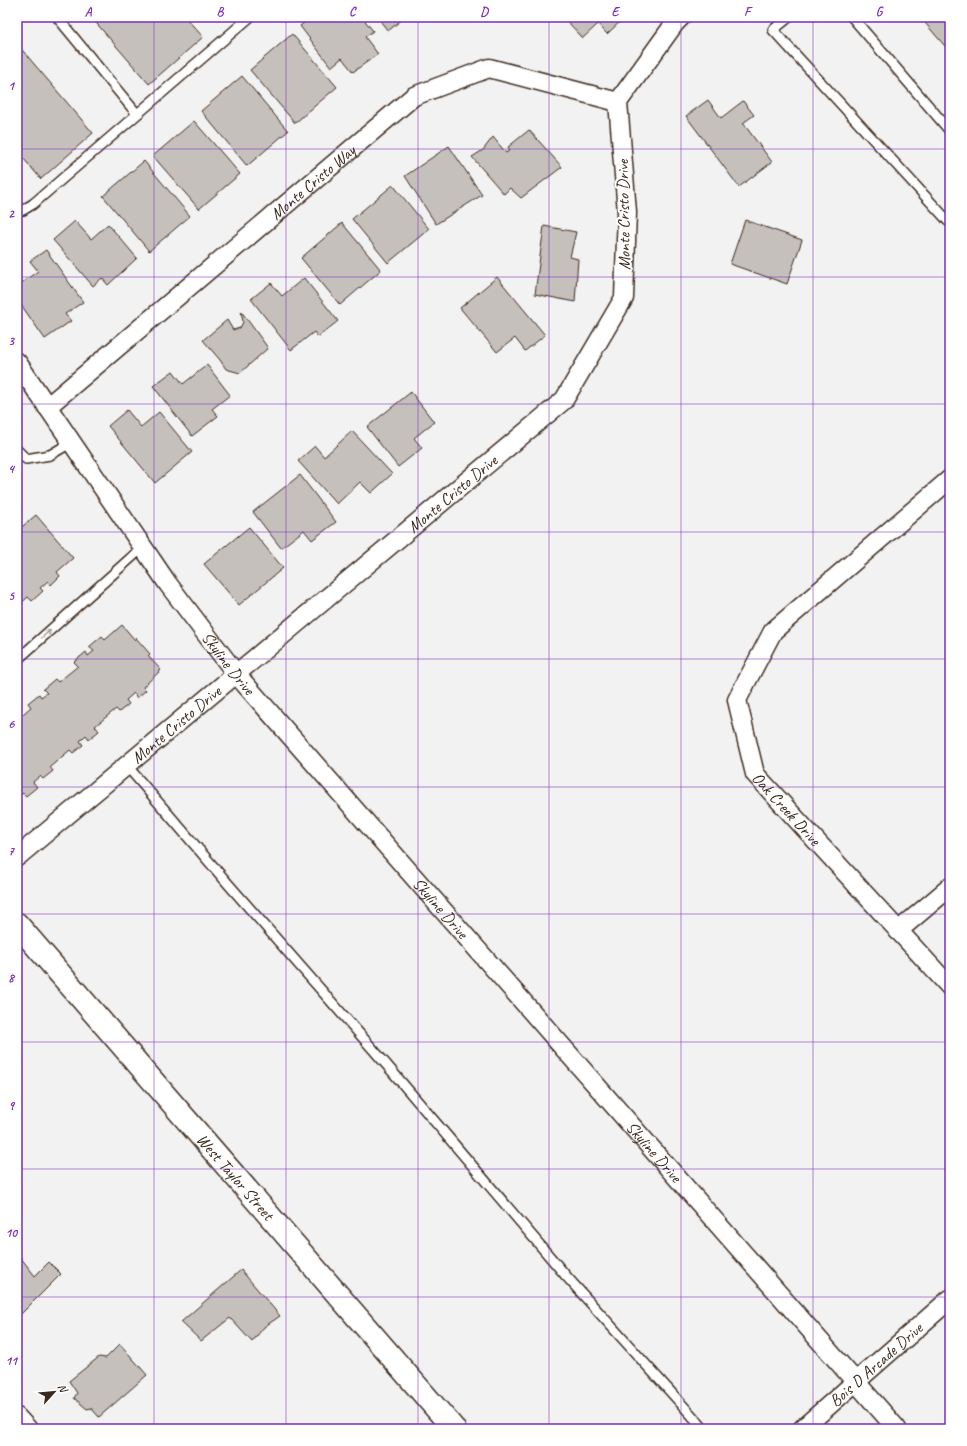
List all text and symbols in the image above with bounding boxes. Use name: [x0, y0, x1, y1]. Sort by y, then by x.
text: A: [85, 4, 93, 20]
text: B: [217, 4, 225, 20]
text: C: [349, 4, 357, 20]
text: D: [480, 4, 489, 20]
text: E: [612, 4, 621, 20]
text: F: [744, 4, 753, 20]
text: G: [876, 4, 884, 20]
text: 1: [8, 78, 16, 94]
street label: Monte Cristo Way: [266, 140, 361, 224]
street label: Monte Cristo Drive: [612, 158, 635, 270]
text: 2: [8, 206, 15, 222]
text: 3: [8, 333, 15, 349]
street label: Monte Cristo Drive: [403, 449, 503, 537]
text: 4: [8, 461, 16, 477]
text: 5: [8, 588, 15, 604]
street label: Skyline Drive: [197, 628, 260, 700]
one-way arrow: [41, 629, 51, 638]
street label: Monte Cristo Drive: [127, 680, 226, 768]
text: 6: [8, 716, 15, 732]
street label: Oak Creek Drive: [747, 768, 826, 851]
text: 7: [8, 843, 15, 859]
street label: Skyline Drive: [408, 873, 474, 944]
text: 8: [8, 970, 16, 986]
text: 9: [8, 1098, 15, 1114]
street label: Skyline Drive: [621, 1117, 687, 1188]
street label: West Taylor Street: [192, 1129, 280, 1226]
text: 10: [5, 1225, 18, 1241]
street label: Bois D Arcade Drive: [825, 1317, 928, 1411]
text: 11: [5, 1353, 19, 1369]
north arrow: [34, 1372, 74, 1412]
text: N: [55, 1381, 72, 1396]

